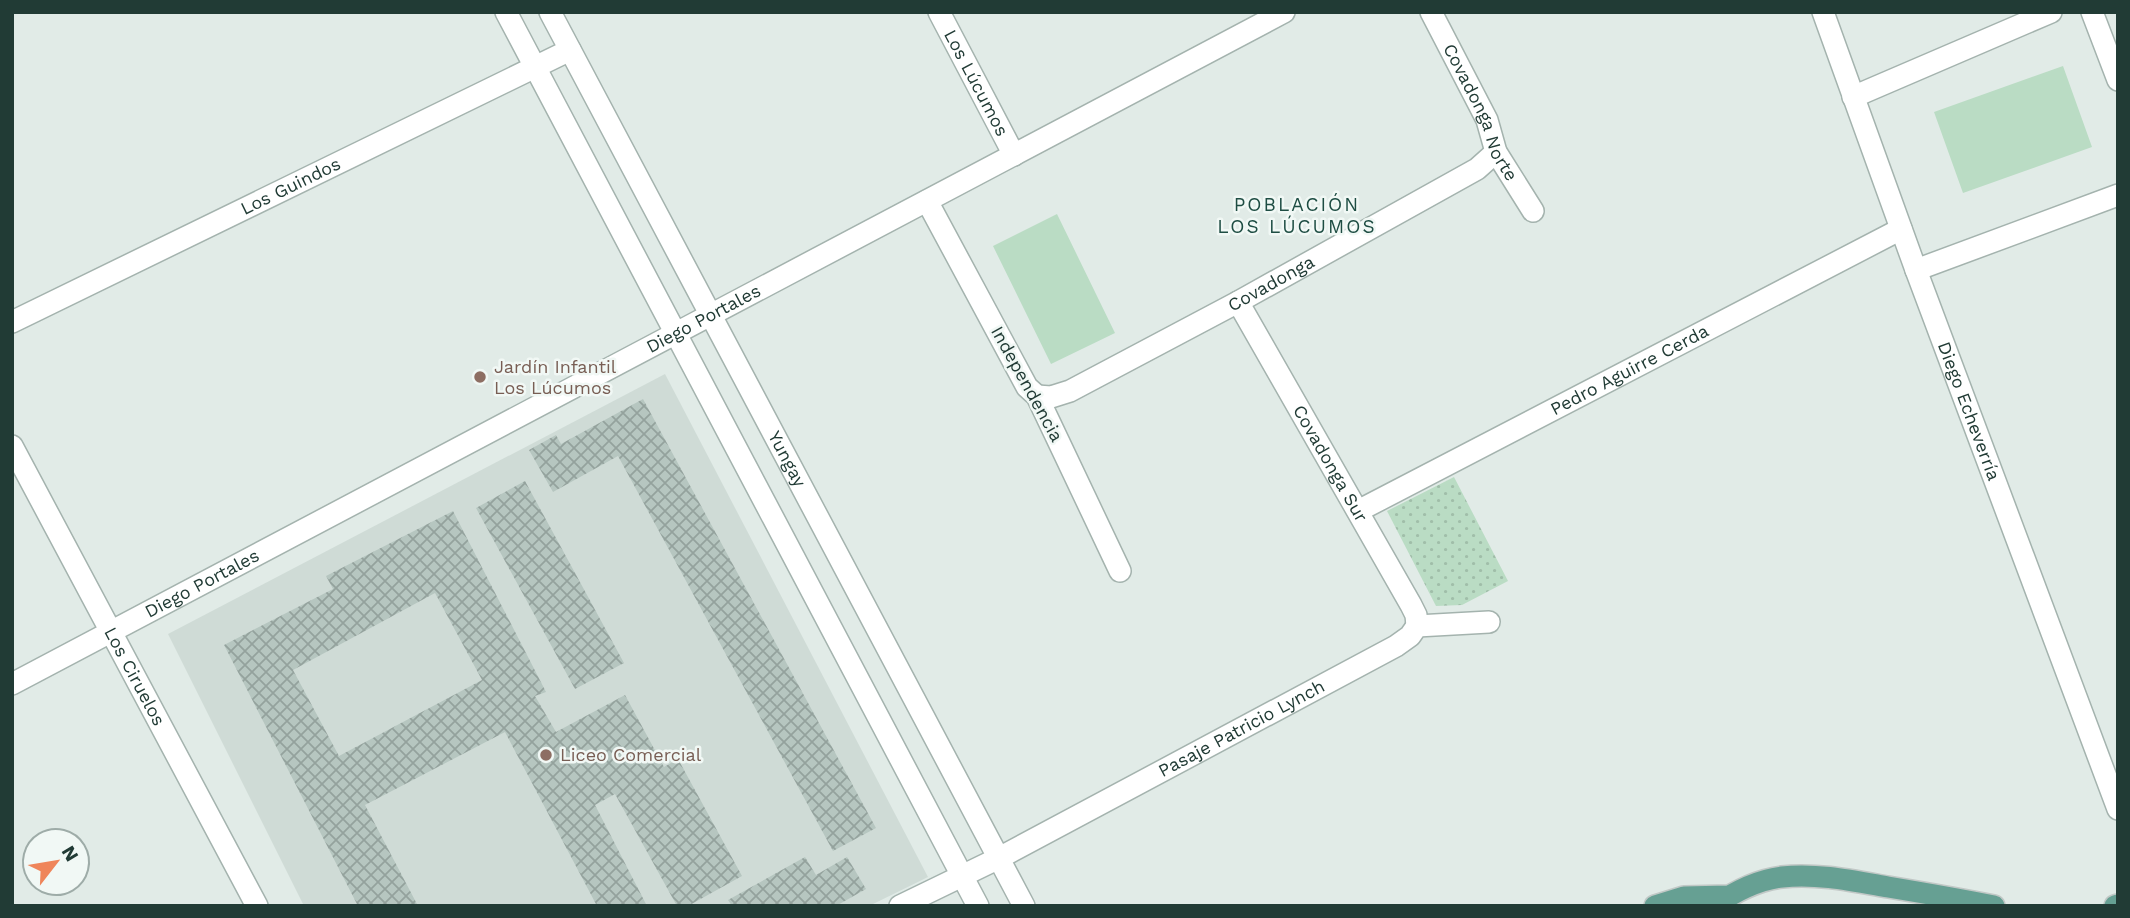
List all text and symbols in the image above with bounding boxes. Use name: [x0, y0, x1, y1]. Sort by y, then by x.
street label: Los Lúcumos: [940, 26, 1013, 139]
street label: Covadonga Norte: [1439, 40, 1522, 184]
street label: Los Guindos: [237, 152, 344, 219]
district label: POBLACIÓN LOS LÚCUMOS: [1217, 193, 1377, 238]
street label: Covadonga: [1224, 251, 1318, 315]
street label: Diego Portales: [643, 280, 764, 357]
street label: Pedro Aguirre Cerda: [1547, 320, 1712, 419]
street label: Independencia: [987, 322, 1068, 445]
street label: Diego Echeverría: [1934, 339, 2005, 483]
place label: Jardín Infantil Los Lúcumos: [494, 356, 617, 398]
marker: Jardín Infantil Los Lúcumos: [472, 369, 488, 385]
street label: Covadonga Sur: [1289, 401, 1372, 525]
street label: Yungay: [764, 427, 811, 491]
street label: Diego Portales: [141, 544, 263, 622]
street label: Los Ciruelos: [100, 623, 170, 729]
street label: Pasaje Patricio Lynch: [1155, 675, 1328, 781]
place label: Liceo Comercial: [560, 744, 702, 765]
marker: Liceo Comercial: [538, 747, 554, 763]
north arrow: [21, 827, 91, 897]
text: N: [57, 842, 84, 865]

